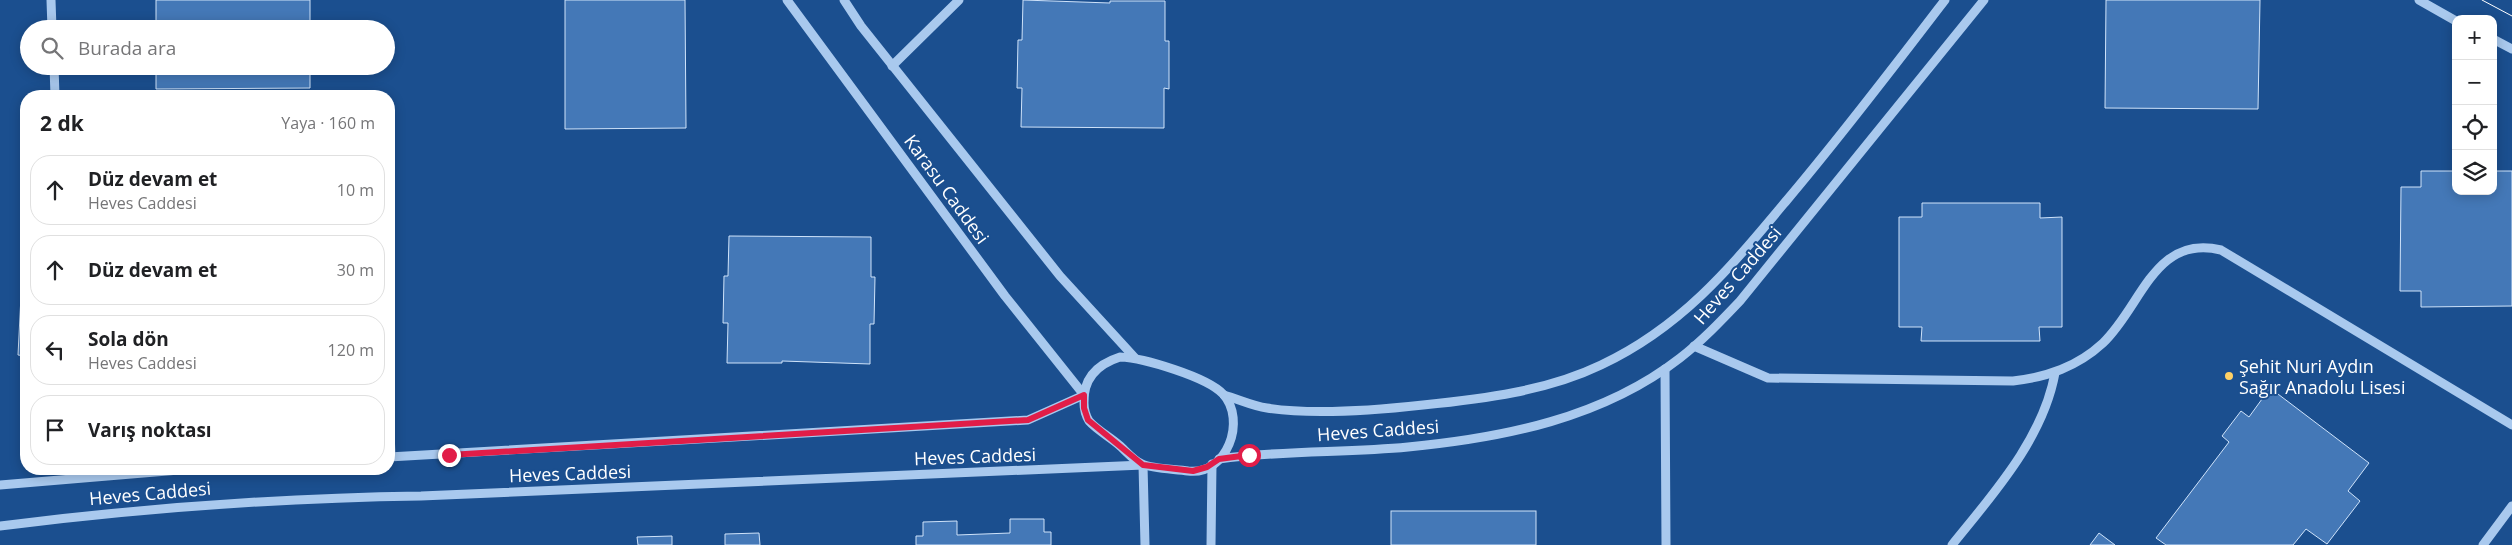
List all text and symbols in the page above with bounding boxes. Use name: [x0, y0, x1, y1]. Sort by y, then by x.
map controls: [2452, 15, 2497, 195]
button: +: [2452, 15, 2497, 60]
search box: [20, 20, 395, 75]
icon: search: [38, 34, 66, 62]
text: Burada ara: [78, 35, 176, 61]
button: −: [2452, 60, 2497, 105]
button: locate: [2452, 105, 2497, 150]
text: 2 dk: [40, 109, 84, 137]
text: Yaya · 160 m: [281, 112, 375, 134]
street label: Karasu Caddesi: [899, 130, 995, 248]
button: layers: [2452, 150, 2497, 195]
text: Düz devam et: [88, 166, 217, 192]
icon: ahead: [41, 176, 69, 204]
text: 10 m: [337, 179, 374, 201]
text: Heves Caddesi: [88, 192, 197, 214]
street label: Heves Caddesi: [1688, 221, 1786, 329]
icon: ahead: [41, 256, 69, 284]
text: Düz devam et: [88, 257, 217, 283]
text: 30 m: [337, 259, 374, 281]
text: Sola dön: [88, 326, 169, 352]
icon: left: [41, 336, 69, 364]
text: 120 m: [328, 339, 374, 361]
text: Heves Caddesi: [88, 352, 197, 374]
place label: Şehit Nuri Aydın Sağır Anadolu Lisesi: [2239, 354, 2406, 399]
marker: Şehit Nuri Aydın Sağır Anadolu Lisesi: [2223, 370, 2235, 382]
street label: Heves Caddesi: [1316, 414, 1440, 446]
icon: arrive: [41, 416, 69, 444]
text: Varış noktası: [88, 417, 212, 443]
street label: Heves Caddesi: [913, 442, 1037, 470]
route end: [438, 444, 461, 467]
route start: [1238, 444, 1261, 467]
street label: Heves Caddesi: [508, 459, 632, 487]
street label: Heves Caddesi: [88, 476, 212, 510]

